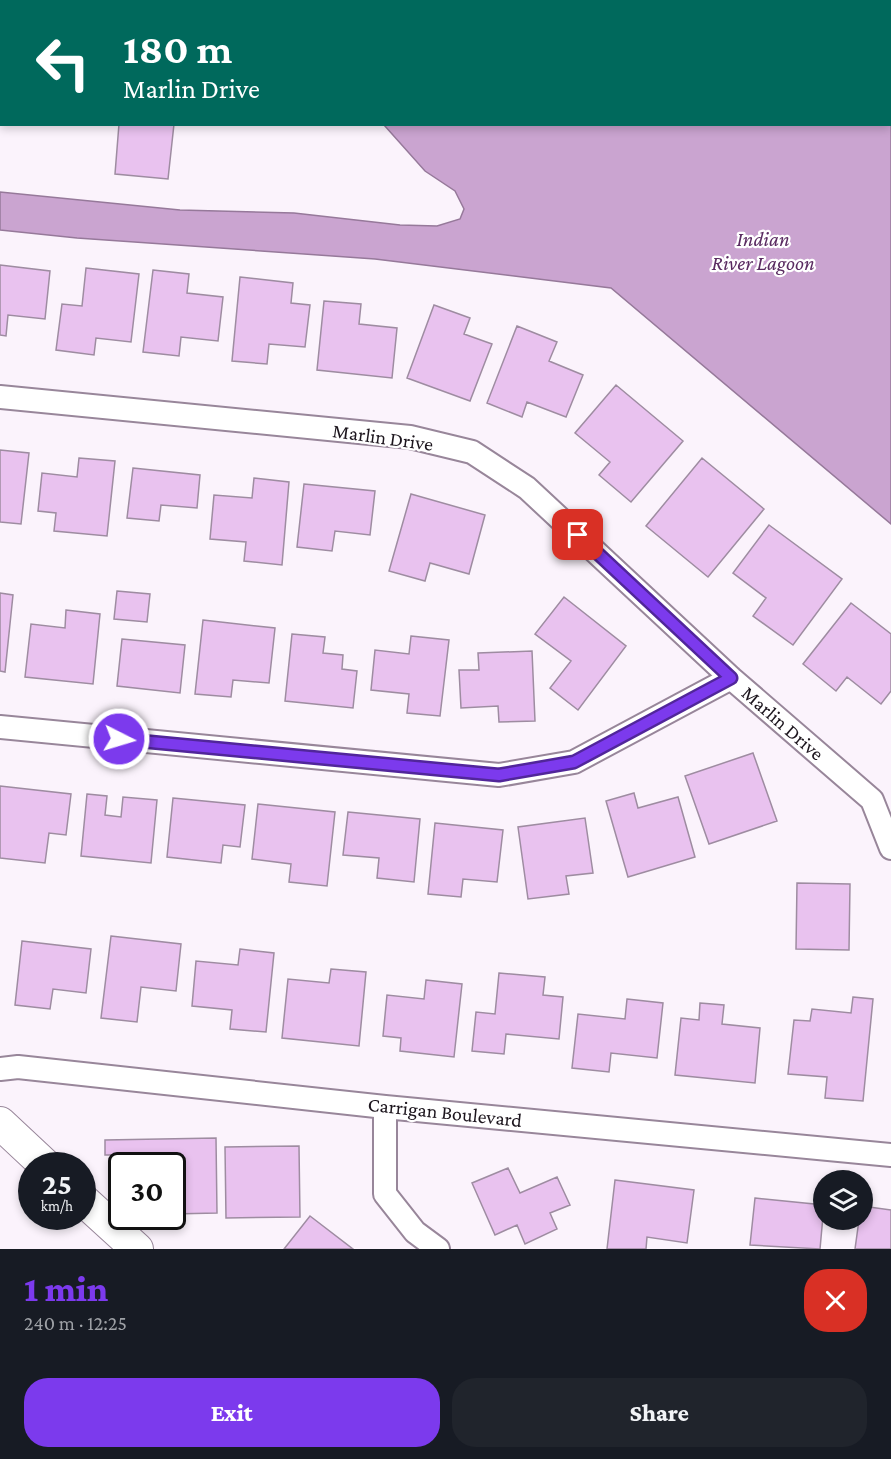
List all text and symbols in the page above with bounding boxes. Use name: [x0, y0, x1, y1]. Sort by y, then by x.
icon: left: [24, 24, 102, 102]
text: 180 m: [123, 25, 232, 72]
text: Marlin Drive: [123, 74, 260, 104]
water label: Indian River Lagoon: [711, 227, 815, 275]
street label: Marlin Drive: [331, 419, 435, 455]
pin: [552, 509, 603, 560]
icon: arrive: [561, 518, 594, 551]
street label: Marlin Drive: [738, 681, 829, 765]
position arrow: [87, 707, 151, 771]
street label: Carrigan Boulevard: [367, 1093, 524, 1132]
speed limit sign: 30: [108, 1152, 186, 1230]
text: 25: [42, 1167, 72, 1200]
map controls: [813, 1170, 873, 1230]
button: layers: [813, 1170, 873, 1230]
text: km/h: [41, 1198, 73, 1214]
text: 1 min: [24, 1269, 108, 1309]
button: close: [804, 1269, 867, 1332]
text: 240 m · 12:25: [24, 1312, 127, 1334]
button: Exit: [24, 1378, 440, 1447]
button: Share: [452, 1378, 867, 1447]

